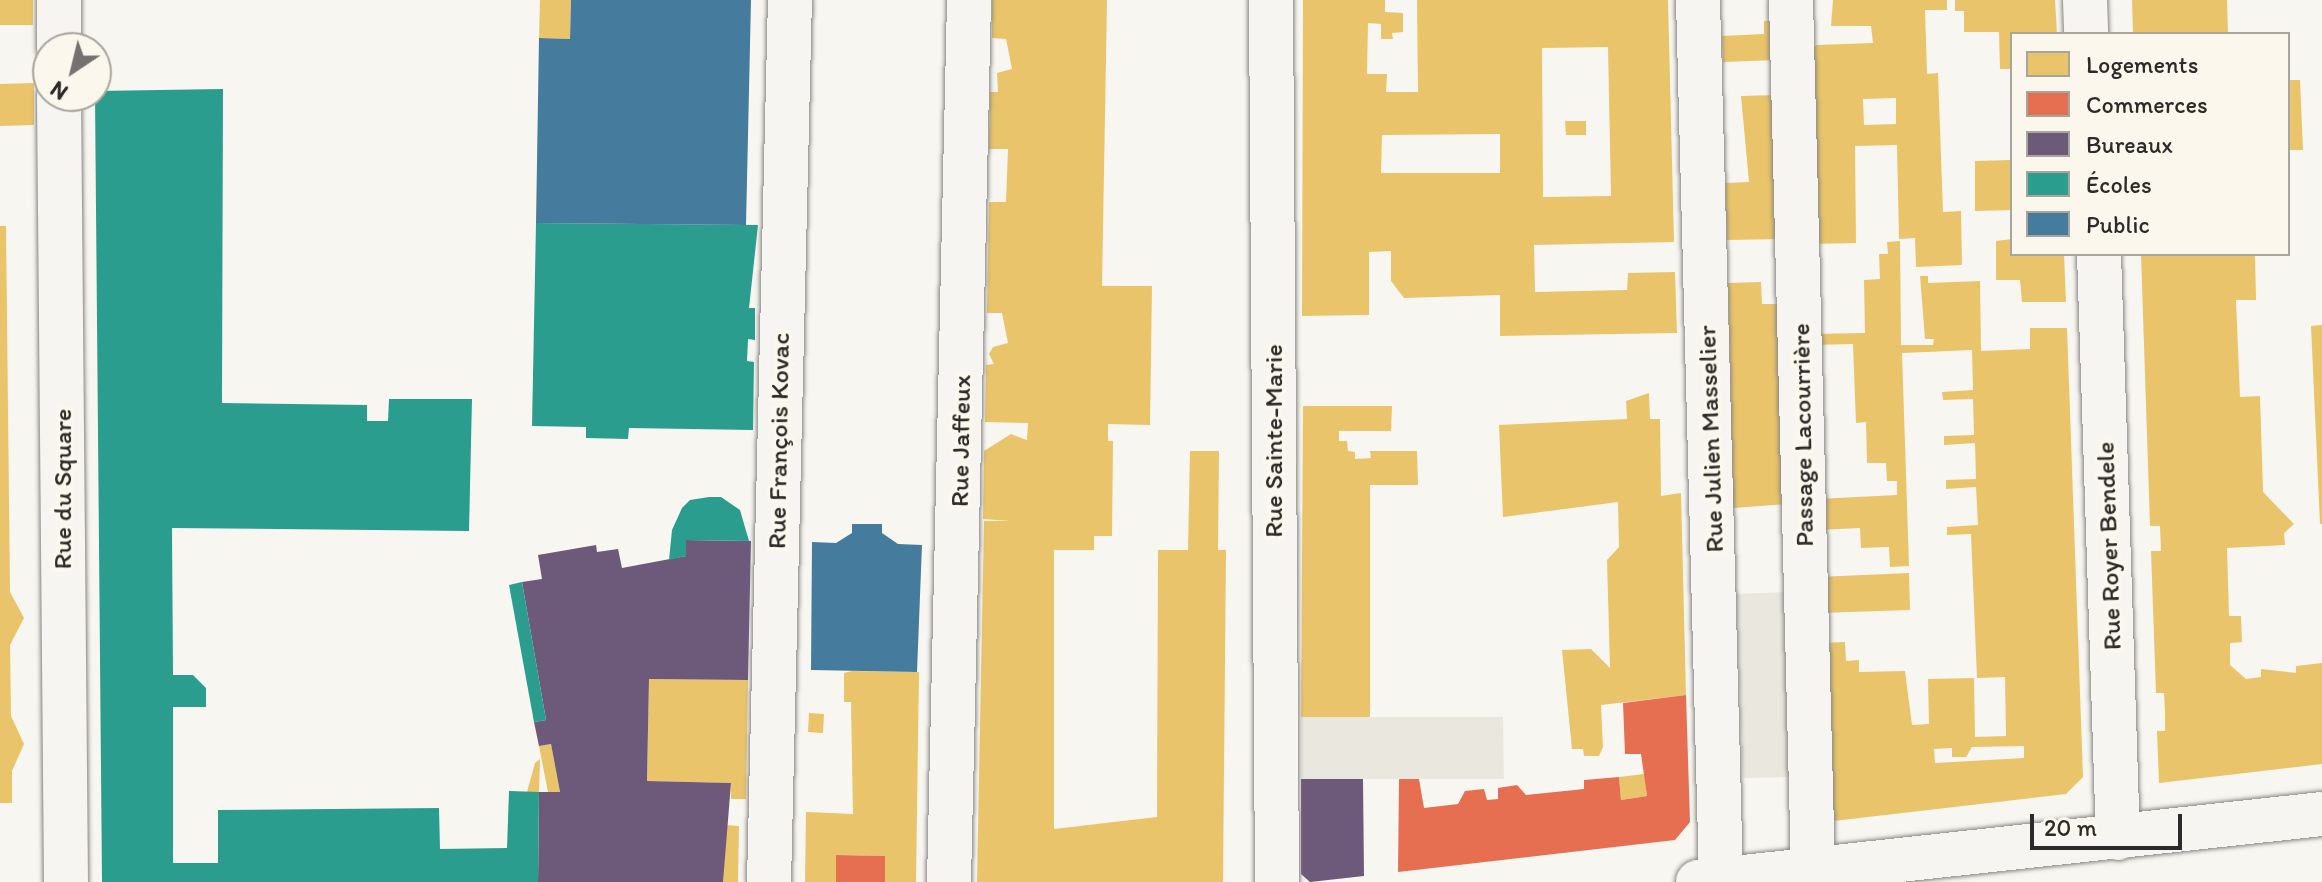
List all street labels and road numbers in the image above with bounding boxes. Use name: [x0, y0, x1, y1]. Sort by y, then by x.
street label: Passage Lacourrière: [1785, 323, 1821, 547]
street label: Rue Julien Masselier: [1691, 325, 1731, 553]
street label: Rue François Kovac: [762, 333, 796, 549]
street label: Rue Sainte-Marie: [1258, 344, 1290, 538]
street label: Rue Jaffeux: [944, 374, 978, 508]
street label: Rue du Square: [47, 409, 79, 569]
street label: Rue Royer Bendele: [2090, 442, 2128, 650]

